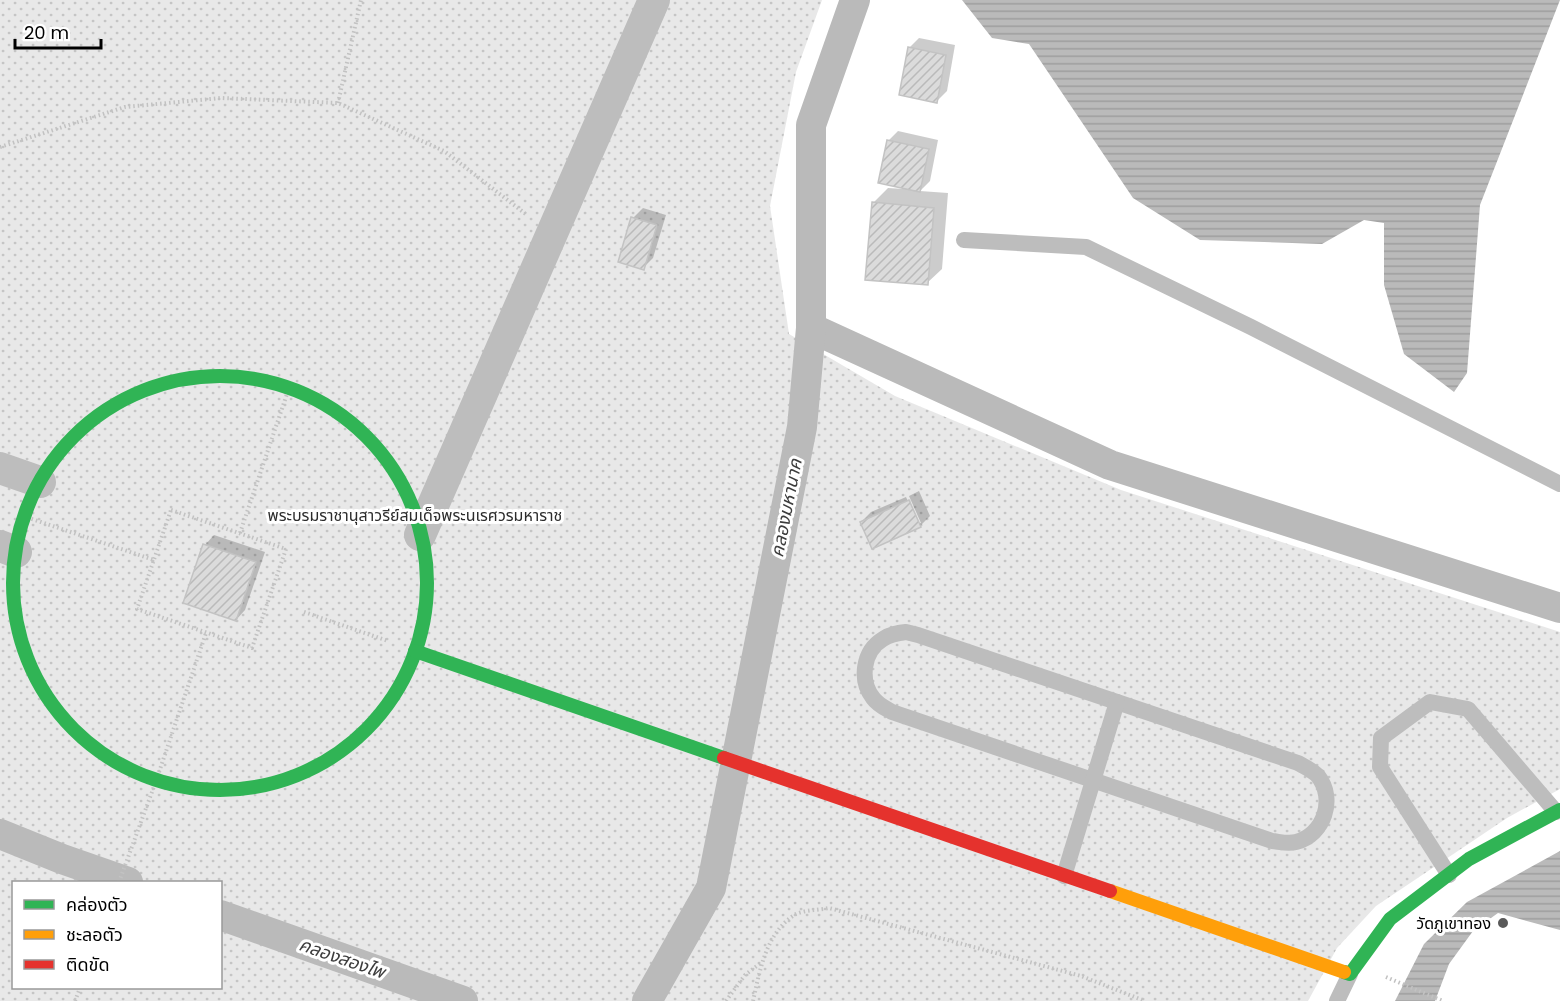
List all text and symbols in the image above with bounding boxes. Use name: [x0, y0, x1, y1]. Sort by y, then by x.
scale bar: [15, 12, 100, 50]
text: 20 m: [24, 20, 69, 45]
water label: คลองมหานาค: [764, 456, 808, 559]
park label: พระบรมราชานุสาวรีย์สมเด็จพระนเรศวรมหาราช: [268, 504, 562, 527]
legend: [12, 881, 222, 989]
text: คล่องตัว: [66, 892, 128, 917]
place label: วัดภูเขาทอง: [1416, 912, 1491, 935]
marker: วัดภูเขาทอง: [1496, 916, 1510, 930]
text: ชะลอตัว: [66, 922, 123, 947]
water label: คลองสองไพ: [296, 932, 391, 985]
text: ติดขัด: [66, 952, 109, 977]

